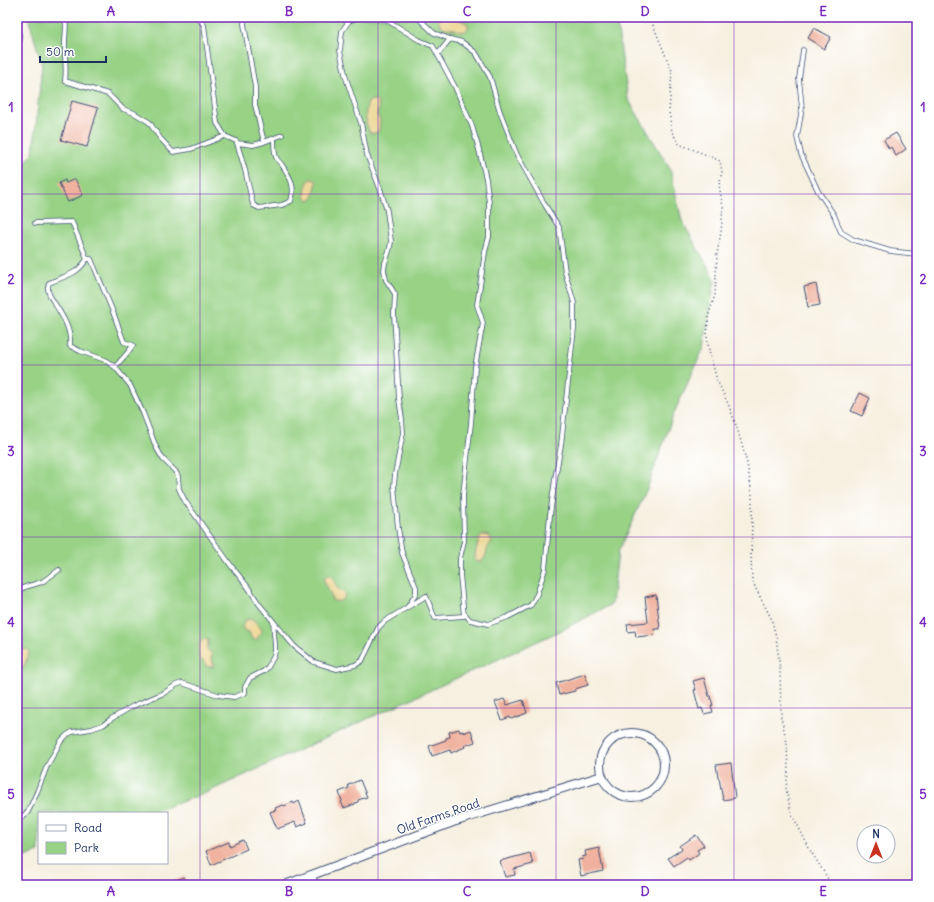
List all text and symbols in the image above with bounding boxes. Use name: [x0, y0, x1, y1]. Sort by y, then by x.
text: A: [107, 3, 116, 20]
text: B: [285, 3, 294, 20]
text: C: [463, 3, 472, 20]
text: D: [640, 3, 650, 20]
text: E: [819, 3, 827, 20]
scale bar: [40, 38, 106, 64]
text: 50 m: [46, 44, 75, 59]
text: 1: [8, 99, 14, 116]
text: 1: [920, 99, 926, 116]
text: 2: [7, 271, 15, 288]
text: 2: [919, 271, 927, 288]
text: 3: [7, 443, 15, 460]
text: 3: [919, 443, 927, 460]
text: 4: [7, 614, 15, 631]
text: 4: [919, 614, 927, 631]
text: 5: [7, 786, 15, 803]
text: 5: [919, 786, 927, 803]
street label: Old Farms Road: [394, 795, 482, 837]
legend: [38, 812, 168, 864]
text: Road: [74, 820, 102, 835]
north arrow: [856, 824, 896, 864]
text: N: [872, 827, 880, 841]
text: Park: [74, 840, 99, 855]
text: A: [107, 883, 116, 900]
text: B: [285, 883, 294, 900]
text: C: [463, 883, 472, 900]
text: D: [640, 883, 650, 900]
text: E: [819, 883, 827, 900]

